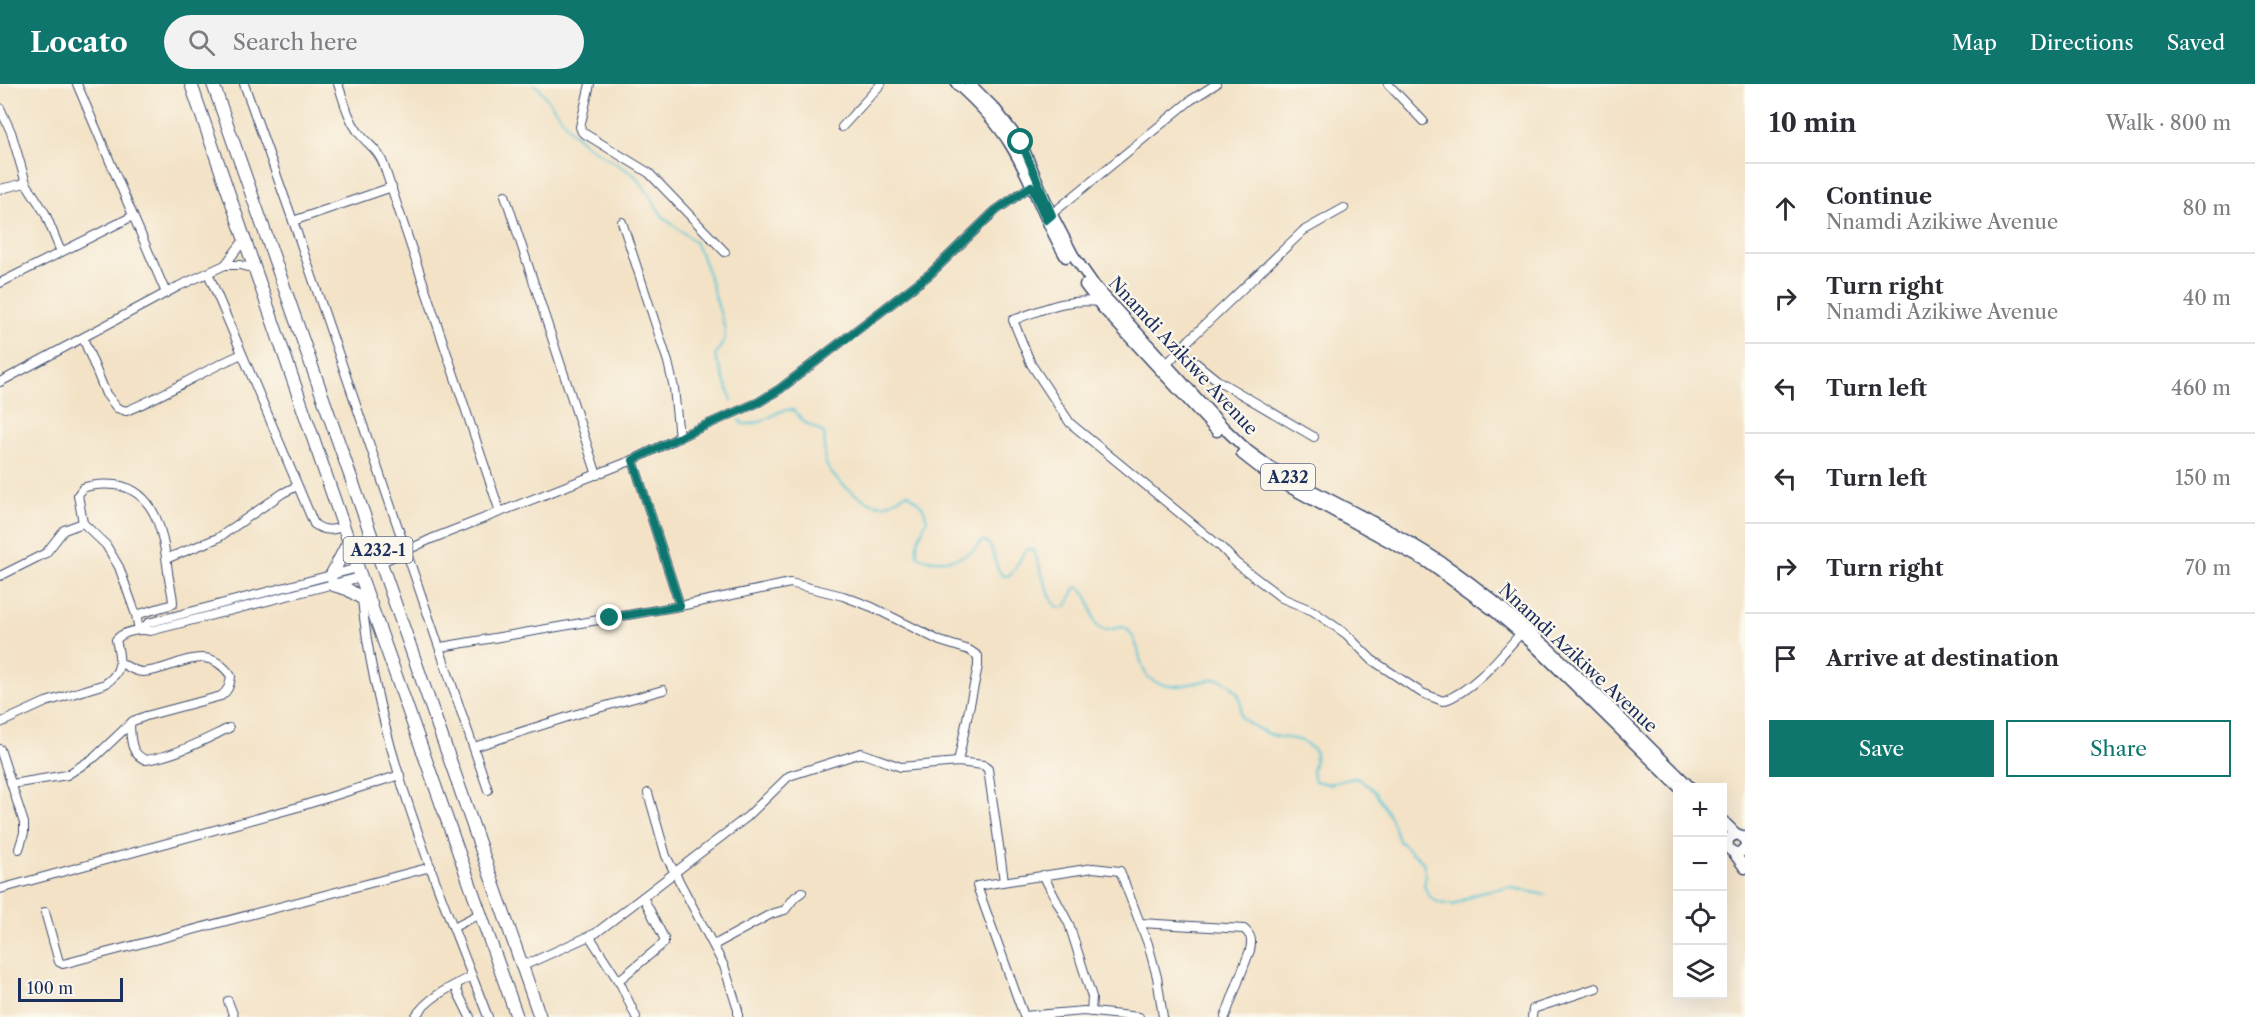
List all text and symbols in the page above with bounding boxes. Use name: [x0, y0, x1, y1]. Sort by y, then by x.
search box: [164, 15, 584, 69]
text: Locato: [30, 25, 128, 59]
icon: search: [185, 26, 218, 59]
text: Search here: [233, 29, 358, 56]
text: Map: [1952, 30, 1997, 55]
text: Directions: [2030, 30, 2134, 55]
text: Saved: [2167, 30, 2225, 55]
text: 10 min: [1769, 107, 1857, 139]
text: Walk · 800 m: [2106, 111, 2231, 135]
route start: [1007, 128, 1033, 154]
text: Continue: [1826, 183, 1932, 210]
icon: ahead: [1769, 192, 1802, 225]
text: 80 m: [2183, 196, 2231, 220]
text: Nnamdi Azikiwe Avenue: [1826, 210, 2058, 234]
street label: Nnamdi Azikiwe Avenue: [1104, 272, 1262, 440]
text: Turn right: [1826, 273, 1944, 300]
icon: right: [1769, 282, 1802, 315]
text: 40 m: [2183, 286, 2231, 310]
text: Nnamdi Azikiwe Avenue: [1826, 300, 2058, 324]
icon: left: [1769, 372, 1802, 405]
text: Turn left: [1826, 375, 1927, 402]
text: 460 m: [2171, 376, 2231, 400]
icon: left: [1769, 462, 1802, 495]
road number: A232: [1261, 464, 1315, 490]
text: Turn left: [1826, 465, 1927, 492]
text: 150 m: [2175, 466, 2231, 490]
road number: A232-1: [344, 537, 412, 563]
icon: right: [1769, 552, 1802, 585]
text: Turn right: [1826, 555, 1944, 582]
text: 70 m: [2185, 556, 2231, 580]
street label: Nnamdi Azikiwe Avenue: [1494, 579, 1662, 737]
route end: [596, 604, 622, 630]
icon: arrive: [1769, 642, 1802, 675]
text: Arrive at destination: [1826, 645, 2059, 672]
button: Save: [1769, 720, 1994, 777]
button: Share: [2006, 720, 2231, 777]
map controls: [1673, 783, 1727, 999]
button: +: [1673, 783, 1727, 837]
button: −: [1673, 837, 1727, 891]
button: locate: [1673, 891, 1727, 945]
button: layers: [1673, 945, 1727, 999]
scale bar: [18, 975, 123, 1002]
text: 100 m: [27, 978, 73, 998]

